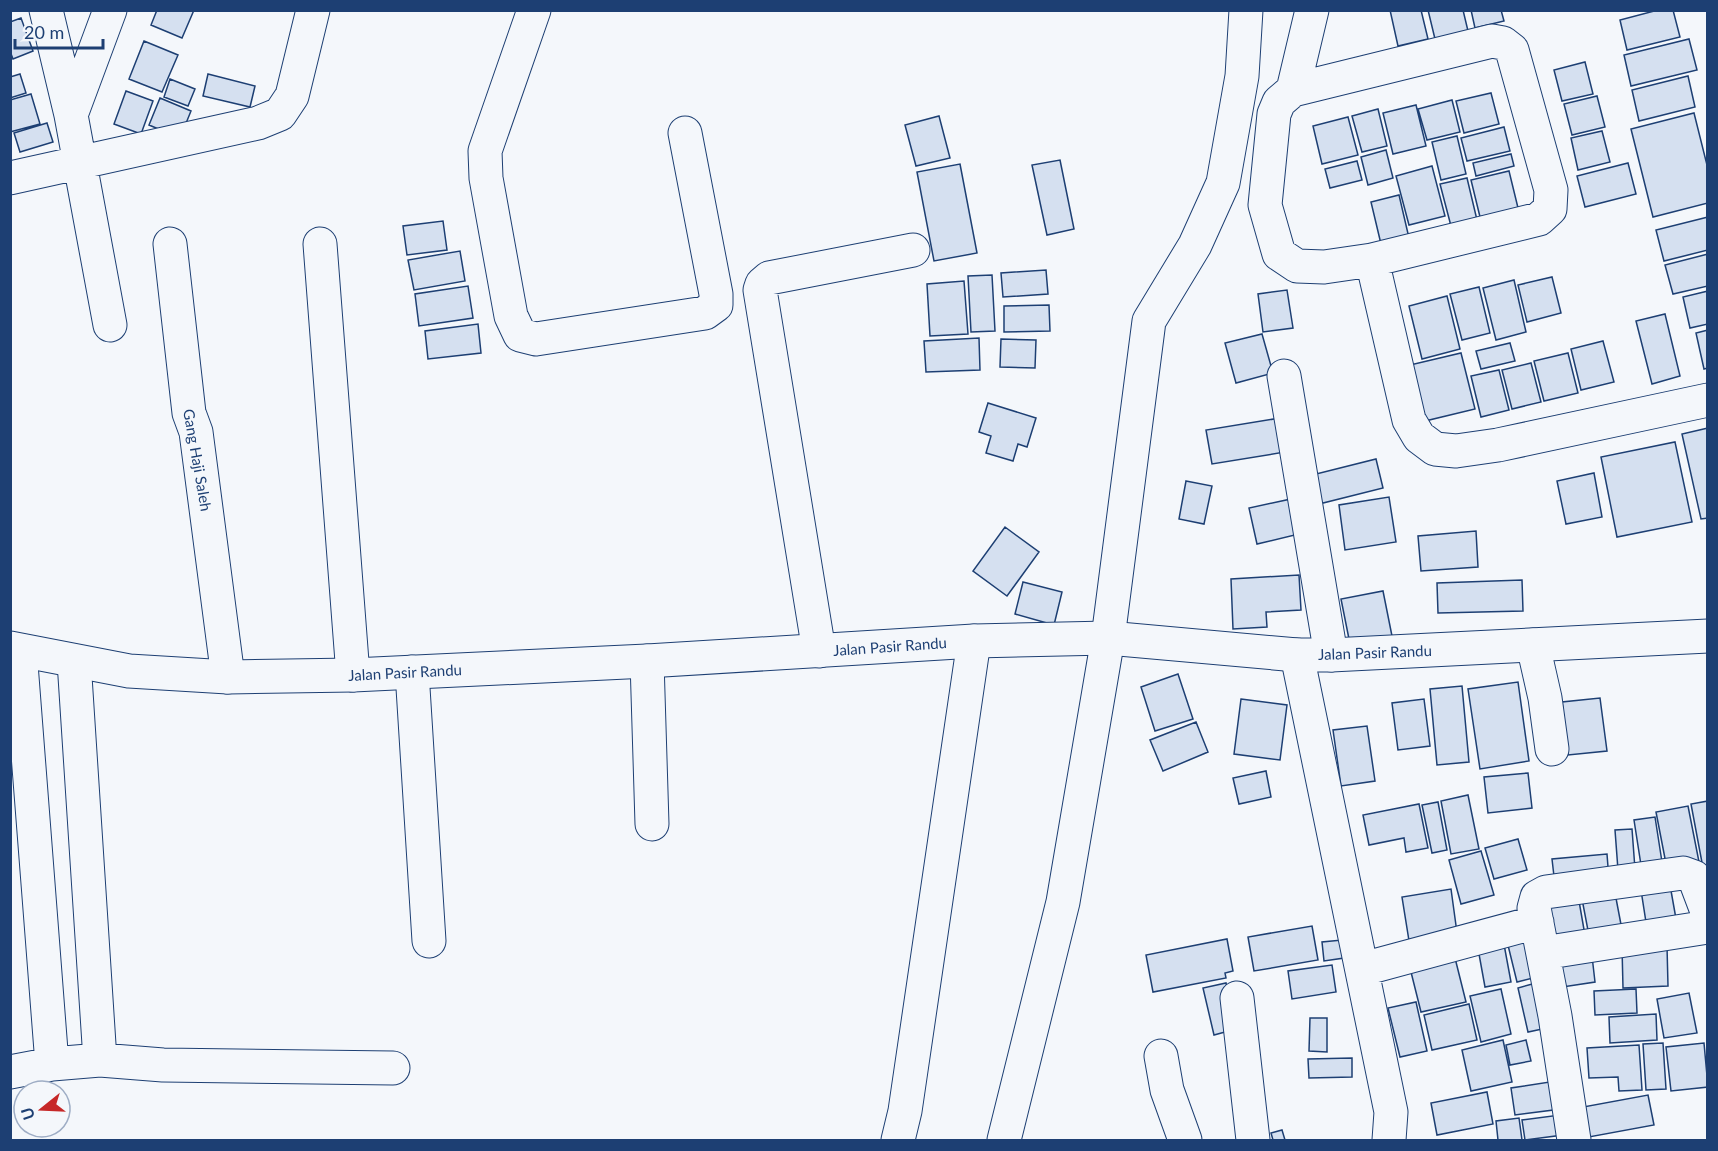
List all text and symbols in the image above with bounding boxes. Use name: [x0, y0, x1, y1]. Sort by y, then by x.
scale bar: [15, 12, 104, 50]
text: 20 m: [24, 21, 64, 43]
street label: Gang Haji Saleh: [180, 408, 216, 512]
street label: Jalan Pasir Randu: [833, 633, 947, 659]
street label: Jalan Pasir Randu: [1318, 641, 1432, 663]
street label: Jalan Pasir Randu: [348, 660, 462, 684]
north arrow: [12, 1079, 72, 1139]
text: U: [16, 1105, 38, 1122]

